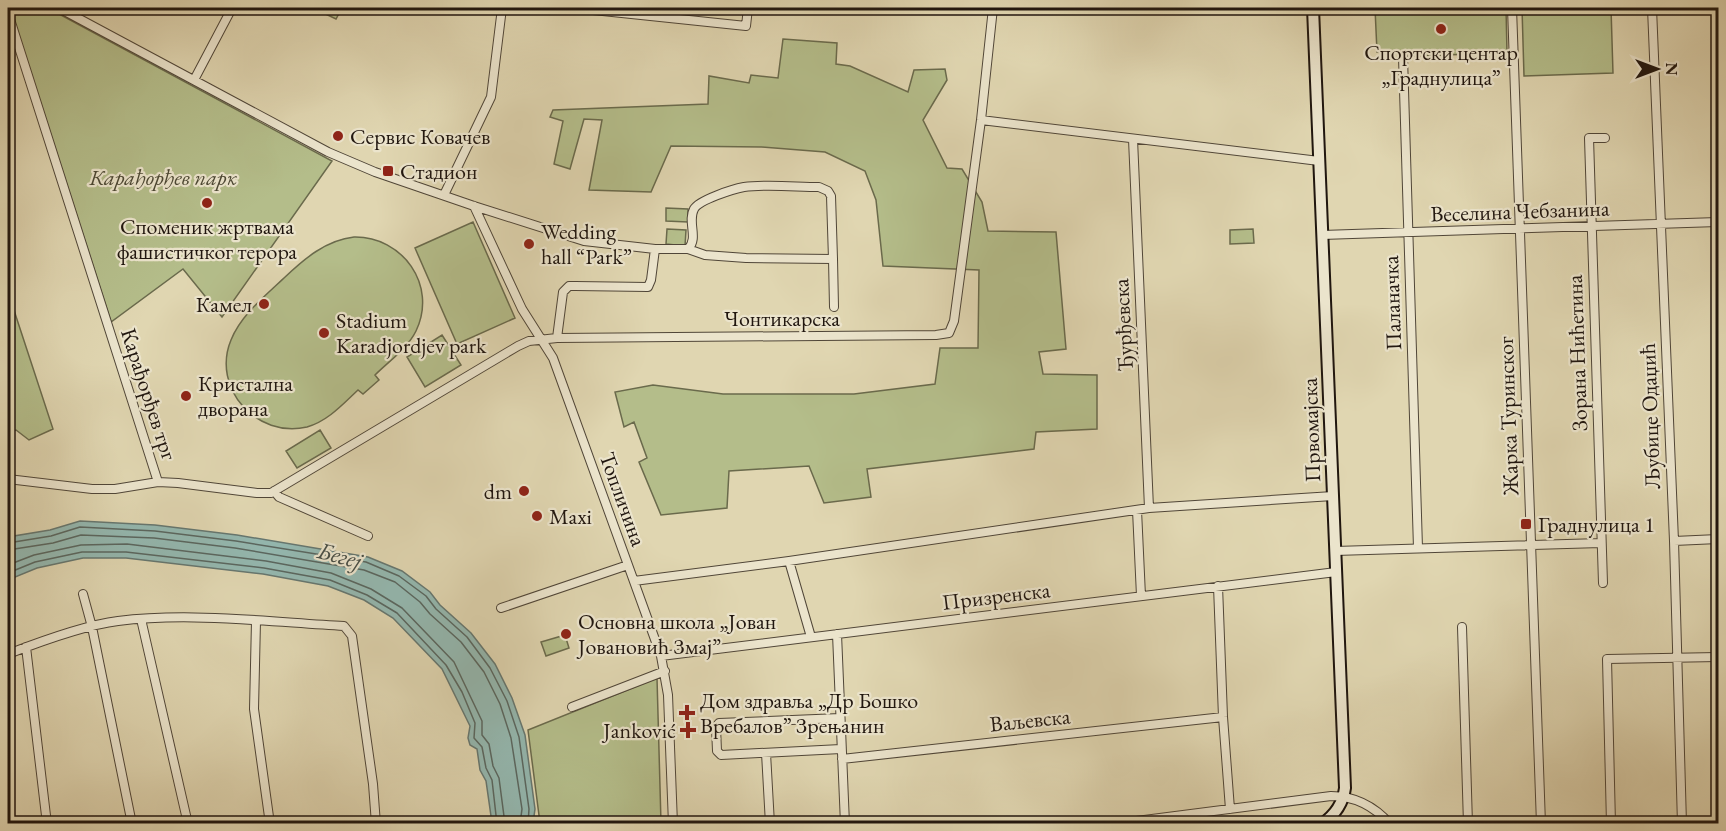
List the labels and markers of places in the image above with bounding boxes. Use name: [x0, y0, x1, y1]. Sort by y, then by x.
marker: Спортски центар „Граднулица”: [1434, 22, 1448, 36]
place label: Спортски центар „Граднулица”: [1364, 38, 1518, 92]
place label: Сервис Ковачев: [350, 122, 490, 151]
marker: Сервис Ковачев: [331, 129, 345, 143]
place label: Стадион: [400, 157, 477, 186]
marker: Стадион: [381, 164, 395, 178]
marker: Споменик жртвама фашистичког терора: [200, 196, 214, 210]
place label: Споменик жртвама фашистичког терора: [117, 212, 297, 266]
place label: Wedding hall “Park”: [541, 217, 632, 271]
marker: Wedding hall “Park”: [522, 237, 536, 251]
place label: Камел: [196, 290, 252, 319]
marker: Камел: [257, 297, 271, 311]
place label: Stadium Karadjordjev park: [336, 306, 487, 360]
marker: Stadium Karadjordjev park: [317, 326, 331, 340]
place label: Кристална дворана: [198, 369, 293, 423]
marker: Кристална дворана: [179, 389, 193, 403]
place label: dm: [484, 477, 512, 506]
marker: dm: [517, 484, 531, 498]
place label: Maxi: [549, 502, 592, 531]
marker: Maxi: [530, 509, 544, 523]
place label: Граднулица 1: [1538, 510, 1655, 539]
marker: Граднулица 1: [1519, 517, 1533, 531]
place label: Основна школа „Јован Јовановић Змај”: [576, 607, 776, 661]
marker: Основна школа „Јован Јовановић Змај”: [559, 627, 573, 641]
place label: Дом здравља „Др Бошко Вребалов” Зрењанин: [700, 686, 918, 740]
marker: Дом здравља „Др Бошко Вребалов” Зрењанин: [678, 704, 696, 722]
place label: Janković: [601, 716, 676, 745]
marker: Janković: [681, 723, 695, 737]

